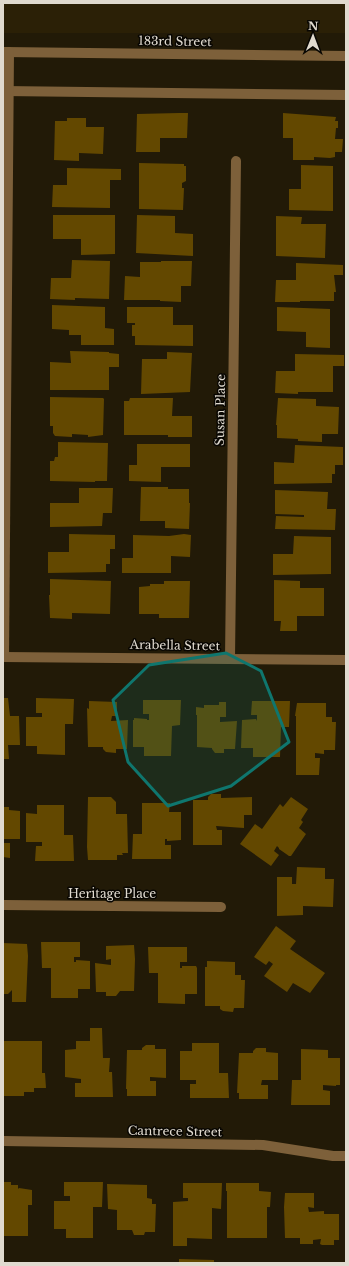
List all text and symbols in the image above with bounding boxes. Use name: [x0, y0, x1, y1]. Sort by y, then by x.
north arrow: [293, 16, 333, 56]
text: N: [308, 19, 319, 33]
street label: 183rd Street: [138, 33, 212, 49]
street label: Susan Place: [212, 374, 228, 446]
street label: Arabella Street: [129, 637, 221, 653]
street label: Heritage Place: [68, 886, 156, 901]
street label: Cantrece Street: [128, 1123, 223, 1139]

